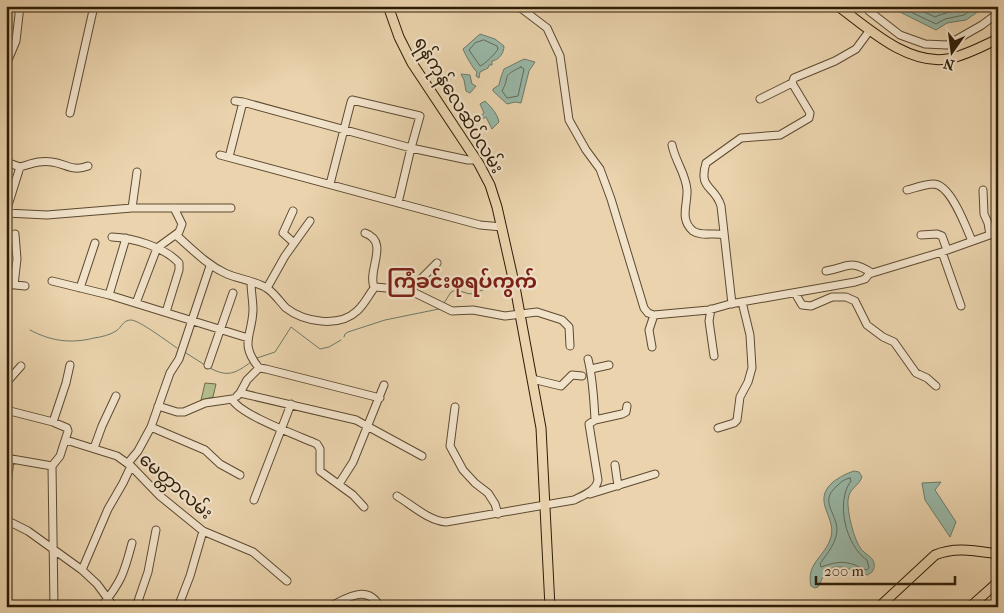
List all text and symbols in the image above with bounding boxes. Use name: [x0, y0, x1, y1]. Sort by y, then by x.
north arrow: [926, 28, 976, 78]
street label: ရန်ကုန်လေဆိပ်လမ်း: [406, 31, 511, 179]
text: N: [941, 55, 956, 74]
district label: ကြံခင်းစုရပ်ကွက်: [387, 268, 537, 297]
street label: မေတ္တာလမ်း: [132, 447, 219, 527]
scale bar: [816, 553, 955, 585]
text: 200 m: [824, 562, 864, 580]

